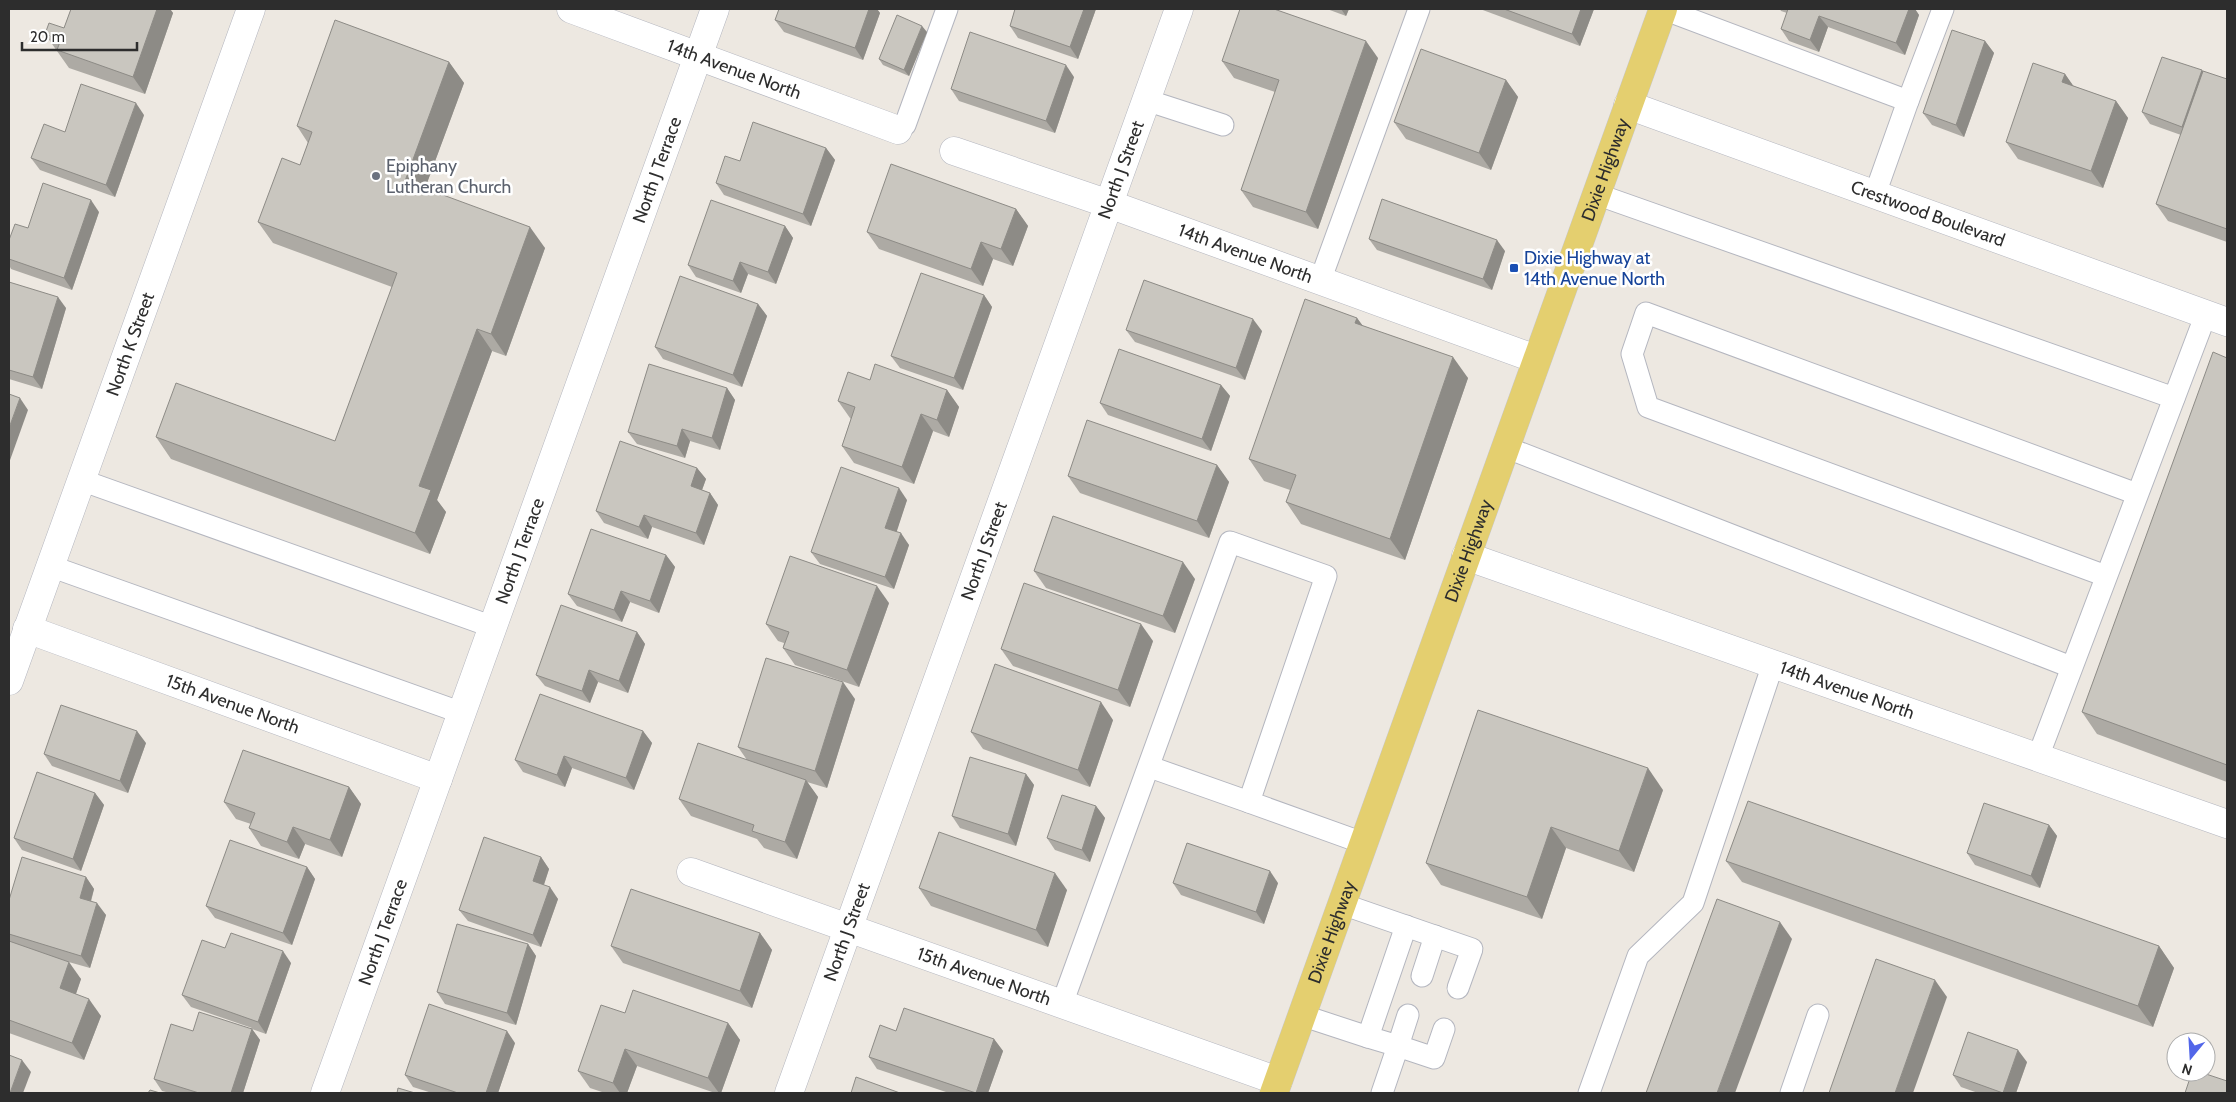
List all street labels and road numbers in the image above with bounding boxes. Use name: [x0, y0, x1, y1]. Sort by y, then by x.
street label: 14th Avenue North: [664, 35, 804, 104]
street label: North J Terrace: [628, 114, 686, 226]
street label: Dixie Highway: [1577, 115, 1634, 224]
street label: North J Street: [1093, 118, 1149, 222]
street label: Crestwood Boulevard: [1848, 176, 2008, 252]
street label: 14th Avenue North: [1175, 219, 1316, 288]
street label: North K Street: [102, 289, 159, 399]
street label: North J Terrace: [491, 495, 549, 607]
street label: Dixie Highway: [1440, 496, 1497, 605]
street label: North J Street: [956, 499, 1012, 603]
street label: 14th Avenue North: [1777, 656, 1917, 724]
street label: 15th Avenue North: [163, 670, 303, 739]
street label: North J Terrace: [354, 876, 412, 988]
street label: Dixie Highway: [1303, 878, 1360, 986]
street label: North J Street: [819, 880, 875, 984]
street label: 15th Avenue North: [914, 942, 1054, 1010]

